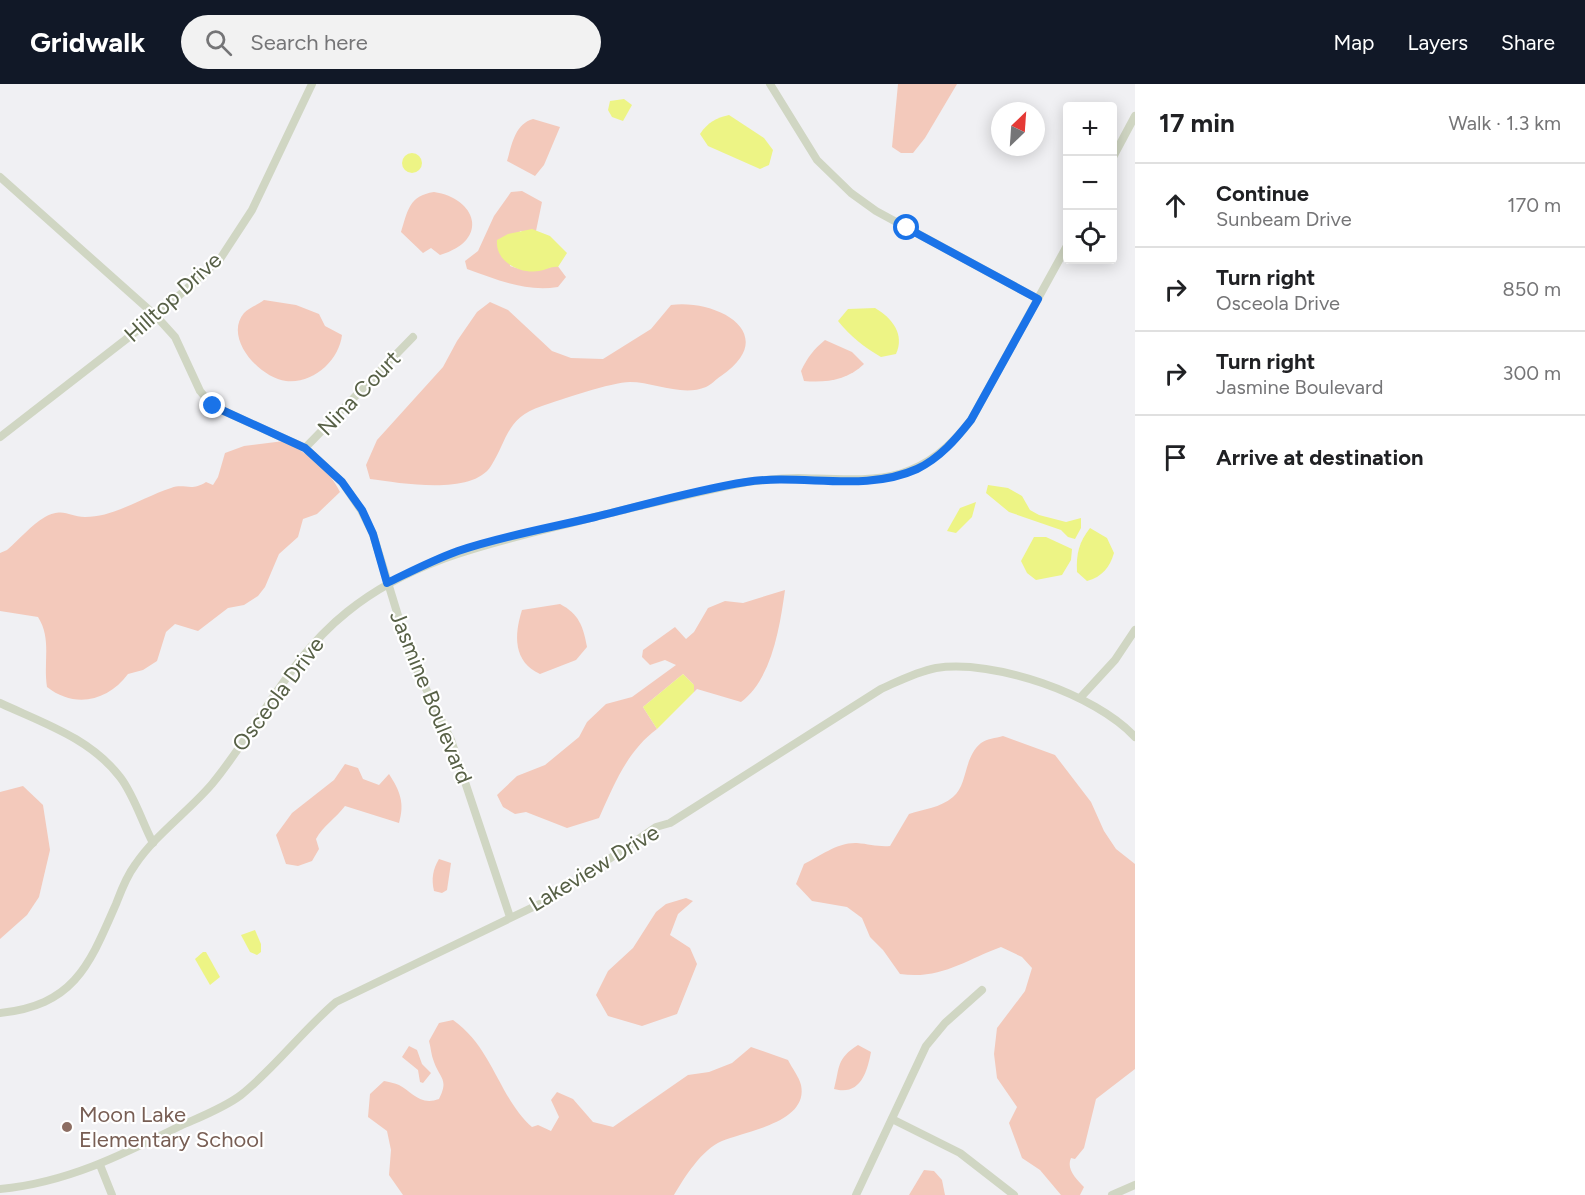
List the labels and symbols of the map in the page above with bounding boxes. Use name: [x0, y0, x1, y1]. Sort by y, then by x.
north arrow: [991, 102, 1045, 156]
route start: [893, 214, 919, 240]
street label: Hilltop Drive: [119, 246, 227, 348]
street label: Nina Court: [312, 345, 406, 441]
route end: [199, 392, 225, 418]
street label: Jasmine Boulevard: [384, 607, 478, 787]
street label: Osceola Drive: [226, 631, 330, 757]
street label: Lakeview Drive: [524, 819, 664, 917]
place label: Moon Lake Elementary School: [79, 1101, 264, 1153]
marker: Moon Lake Elementary School: [60, 1120, 74, 1134]

